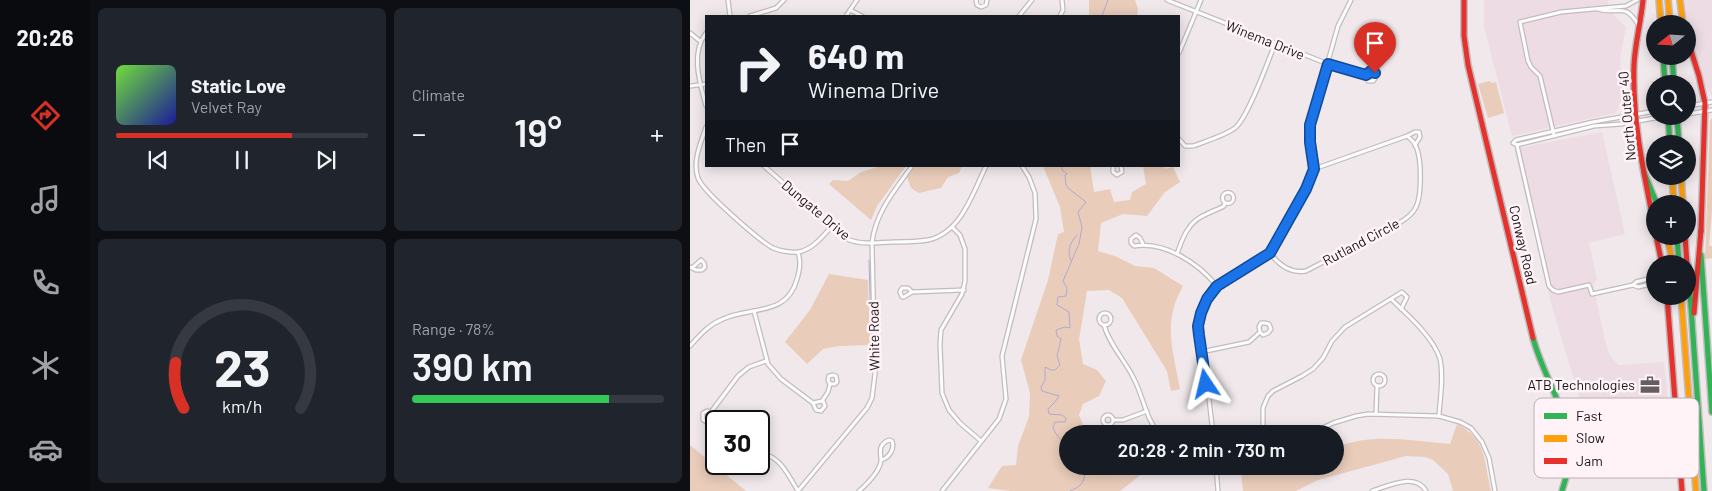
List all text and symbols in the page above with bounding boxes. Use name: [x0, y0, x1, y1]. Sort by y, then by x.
north arrow: [1646, 15, 1696, 65]
map controls: [1646, 15, 1696, 305]
street label: Winema Drive: [1223, 16, 1307, 63]
pin: [1354, 22, 1396, 73]
text: 20:26: [16, 24, 74, 50]
icon: arrive: [1361, 29, 1389, 57]
text: 640 m: [808, 34, 904, 76]
icon: right: [725, 35, 790, 100]
street label: North Outer 40: [1614, 71, 1639, 162]
text: Static Love: [191, 74, 286, 97]
button: search: [1646, 75, 1696, 125]
text: Winema Drive: [808, 76, 939, 102]
text: Climate: [412, 85, 465, 104]
text: Velvet Ray: [191, 97, 262, 116]
icon: directions: [28, 98, 63, 133]
text: 19°: [514, 109, 562, 155]
text: −: [412, 116, 426, 150]
text: +: [650, 116, 664, 150]
icon: arrive: [776, 130, 804, 158]
text: Then: [725, 133, 766, 156]
button: layers: [1646, 135, 1696, 185]
icon: previous: [144, 146, 172, 174]
icon: pause: [228, 146, 256, 174]
icon: next: [312, 146, 340, 174]
street label: Dungate Drive: [779, 176, 854, 243]
icon: music: [28, 182, 63, 217]
button: +: [1646, 195, 1696, 245]
street label: Conway Road: [1506, 204, 1541, 286]
street label: Rutland Circle: [1319, 214, 1402, 269]
button: −: [1646, 255, 1696, 305]
icon: phone: [28, 265, 63, 300]
street label: White Road: [864, 301, 883, 371]
text: Range · 78%: [412, 319, 495, 338]
text: 23: [214, 335, 270, 397]
text: 390 km: [412, 343, 533, 389]
icon: climate: [28, 348, 63, 383]
position arrow: [1179, 357, 1231, 409]
office icon: ATB Technologies: [1639, 374, 1661, 396]
place label: ATB Technologies: [1528, 376, 1635, 393]
text: km/h: [222, 395, 262, 417]
legend: [1534, 398, 1699, 478]
text: Fast: [1576, 407, 1602, 424]
speed limit sign: 30: [705, 410, 770, 475]
text: Slow: [1576, 429, 1605, 446]
icon: car: [28, 432, 63, 467]
text: 20:28 · 2 min · 730 m: [1118, 438, 1285, 461]
text: Jam: [1576, 452, 1603, 469]

